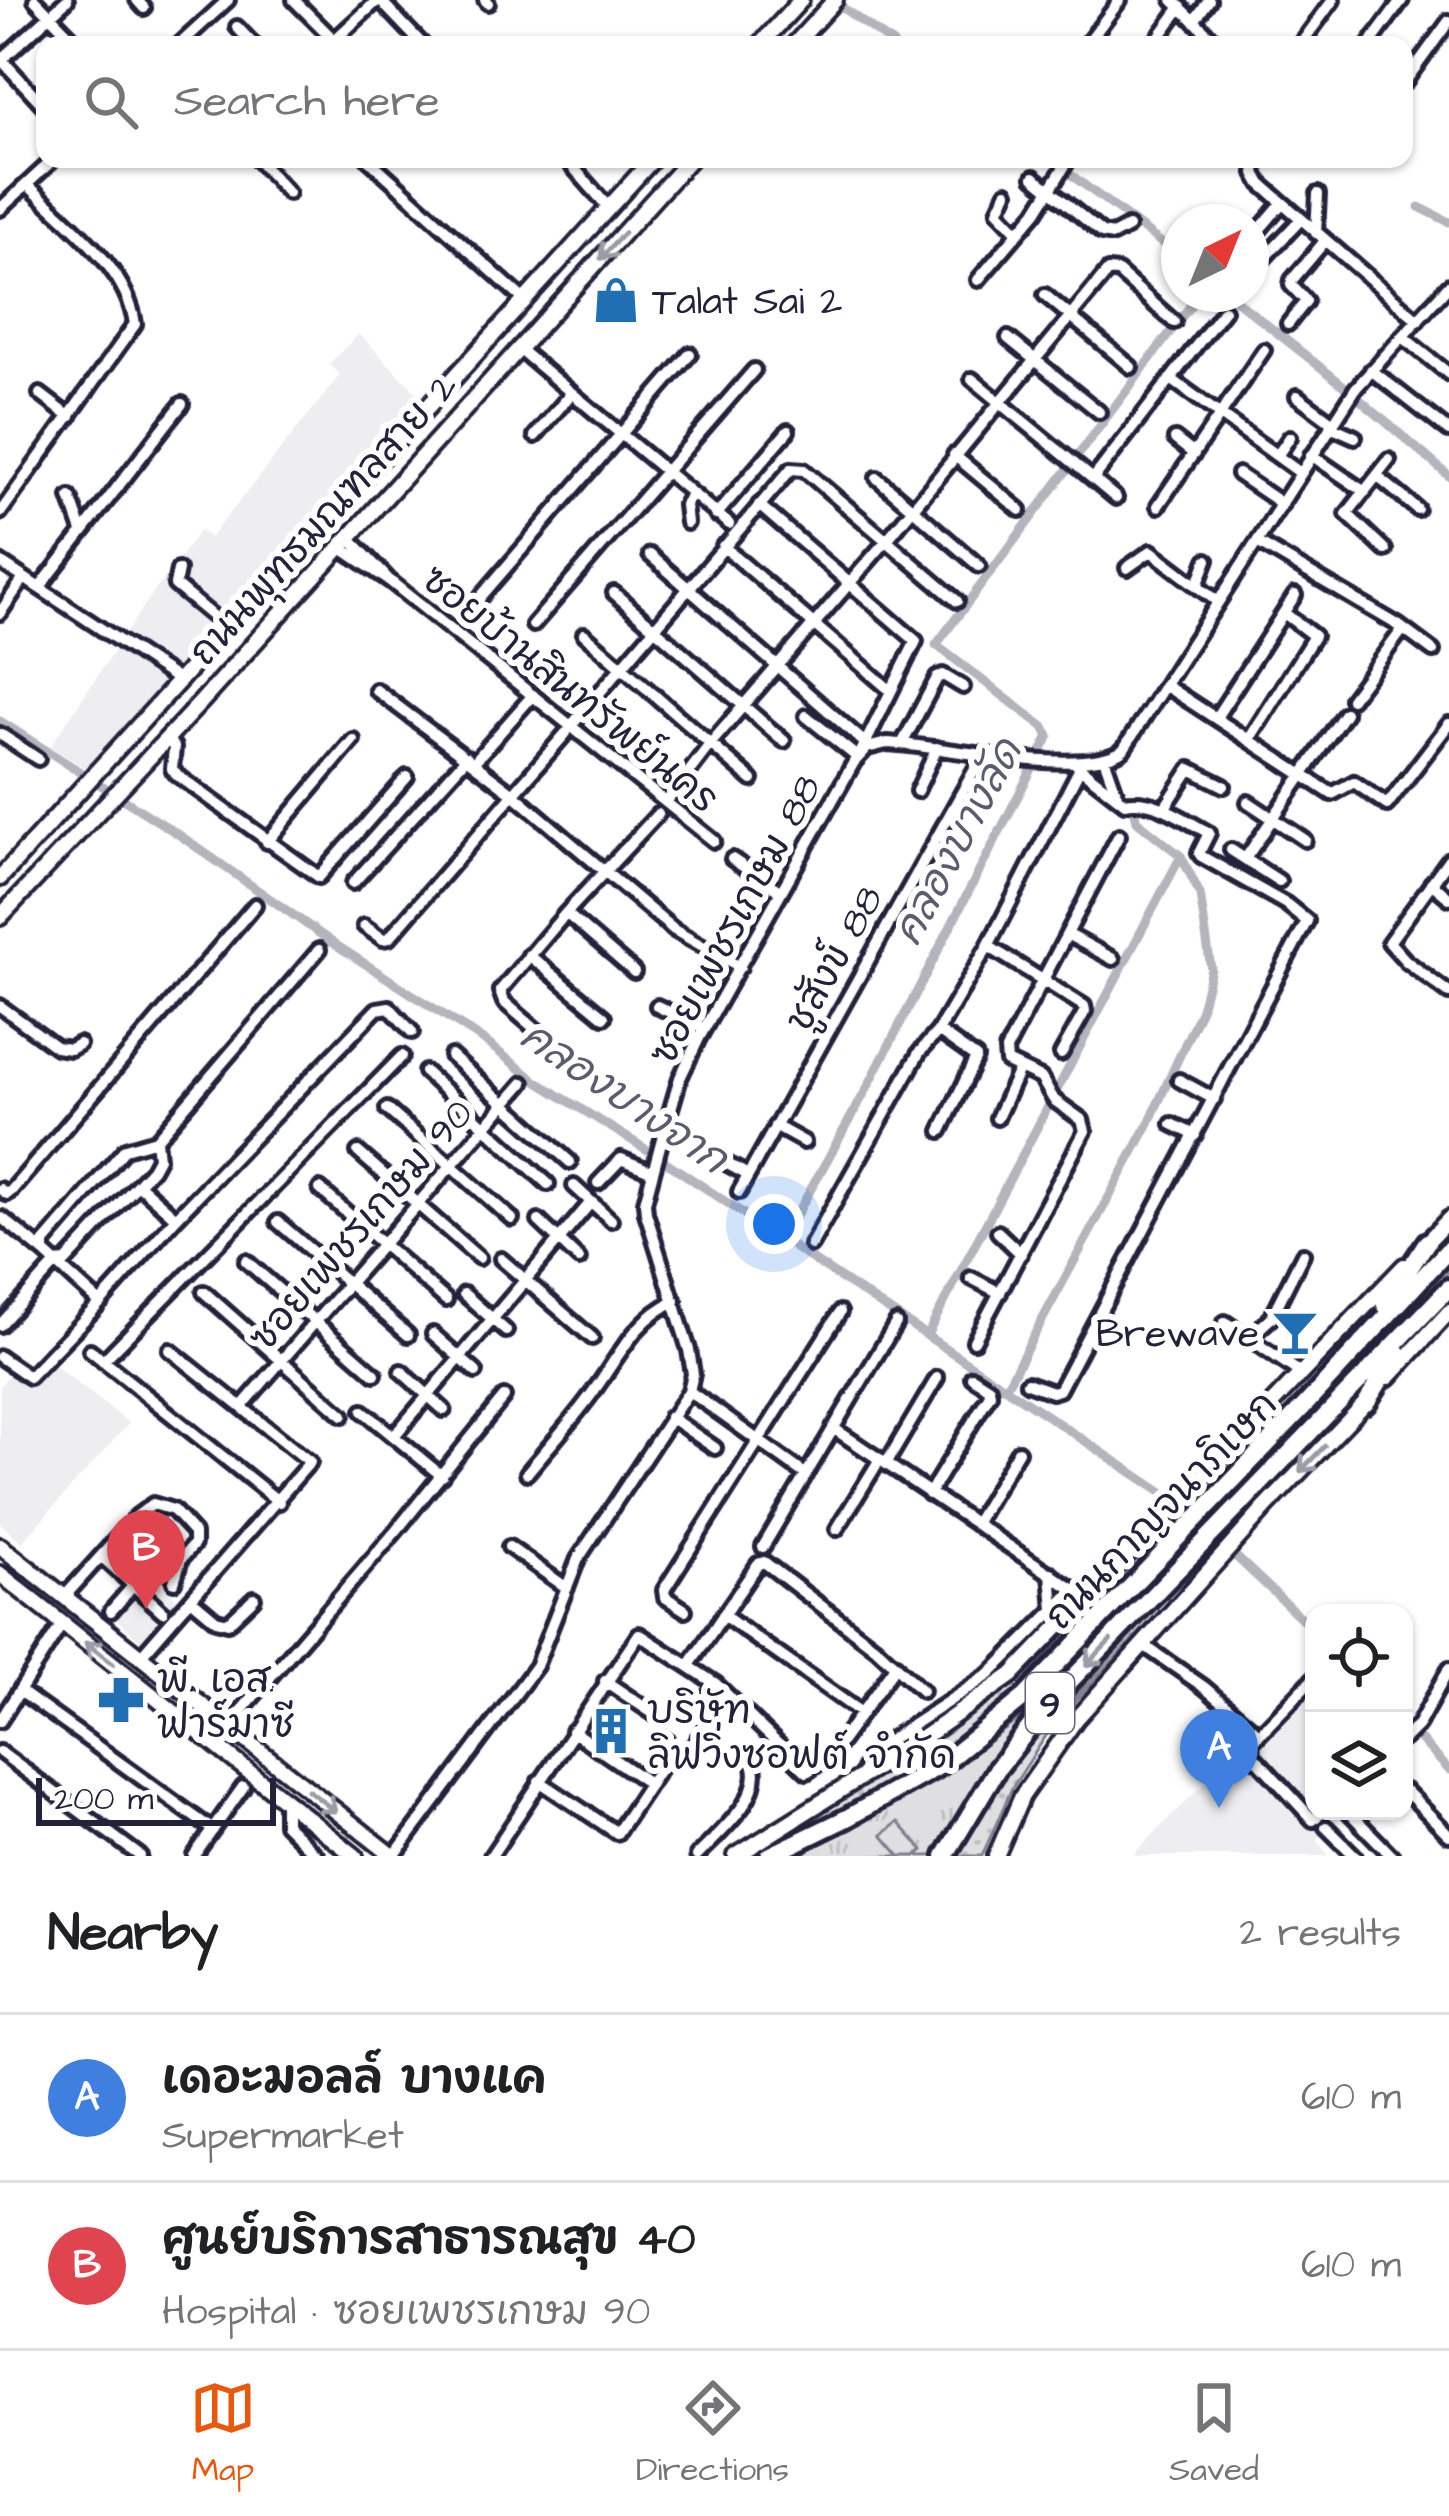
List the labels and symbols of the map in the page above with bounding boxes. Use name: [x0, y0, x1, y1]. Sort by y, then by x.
north arrow: [1161, 204, 1269, 312]
one-way arrow: [599, 230, 626, 261]
shop icon: Talat Sai 2: [591, 275, 641, 325]
place label: Talat Sai 2: [652, 276, 842, 330]
street label: ถนนพุทธมณฑลสาย 2: [178, 361, 471, 679]
street label: ซอยบ้านสินทรัพย์นคร: [409, 553, 730, 827]
water label: คลองบางลัด: [880, 727, 1038, 956]
street label: ซอยเพชรเกษม 88: [637, 766, 836, 1075]
street label: ชูสังข์ 88: [773, 877, 898, 1042]
water label: คลองบางจาก: [509, 1008, 740, 1190]
street label: ซอยเพชรเกษม 90: [238, 1089, 487, 1363]
your location: [744, 1194, 804, 1254]
bar icon: Brewave: [1270, 1307, 1320, 1357]
place label: Brewave: [1096, 1308, 1259, 1362]
street label: ถนนกาญจนาภิเษก: [1034, 1379, 1291, 1643]
one-way arrow: [1299, 1444, 1327, 1473]
pin: B: [107, 1510, 185, 1609]
one-way arrow: [1084, 1638, 1112, 1667]
one-way arrow: [83, 1640, 115, 1667]
place label: พี. เอส. ฟาร์มาซี: [157, 1654, 295, 1753]
road number: 9: [1026, 1673, 1074, 1733]
pharmacy icon: พี. เอส. ฟาร์มาซี: [96, 1675, 146, 1725]
place label: บริษัท ลิฟวิ่งซอฟต์ จำกัด: [647, 1685, 956, 1784]
building icon: บริษัท ลิฟวิ่งซอฟต์ จำกัด: [586, 1706, 636, 1756]
pin: A: [1180, 1709, 1258, 1808]
scale bar: [36, 1772, 276, 1825]
one-way arrow: [306, 1787, 338, 1814]

